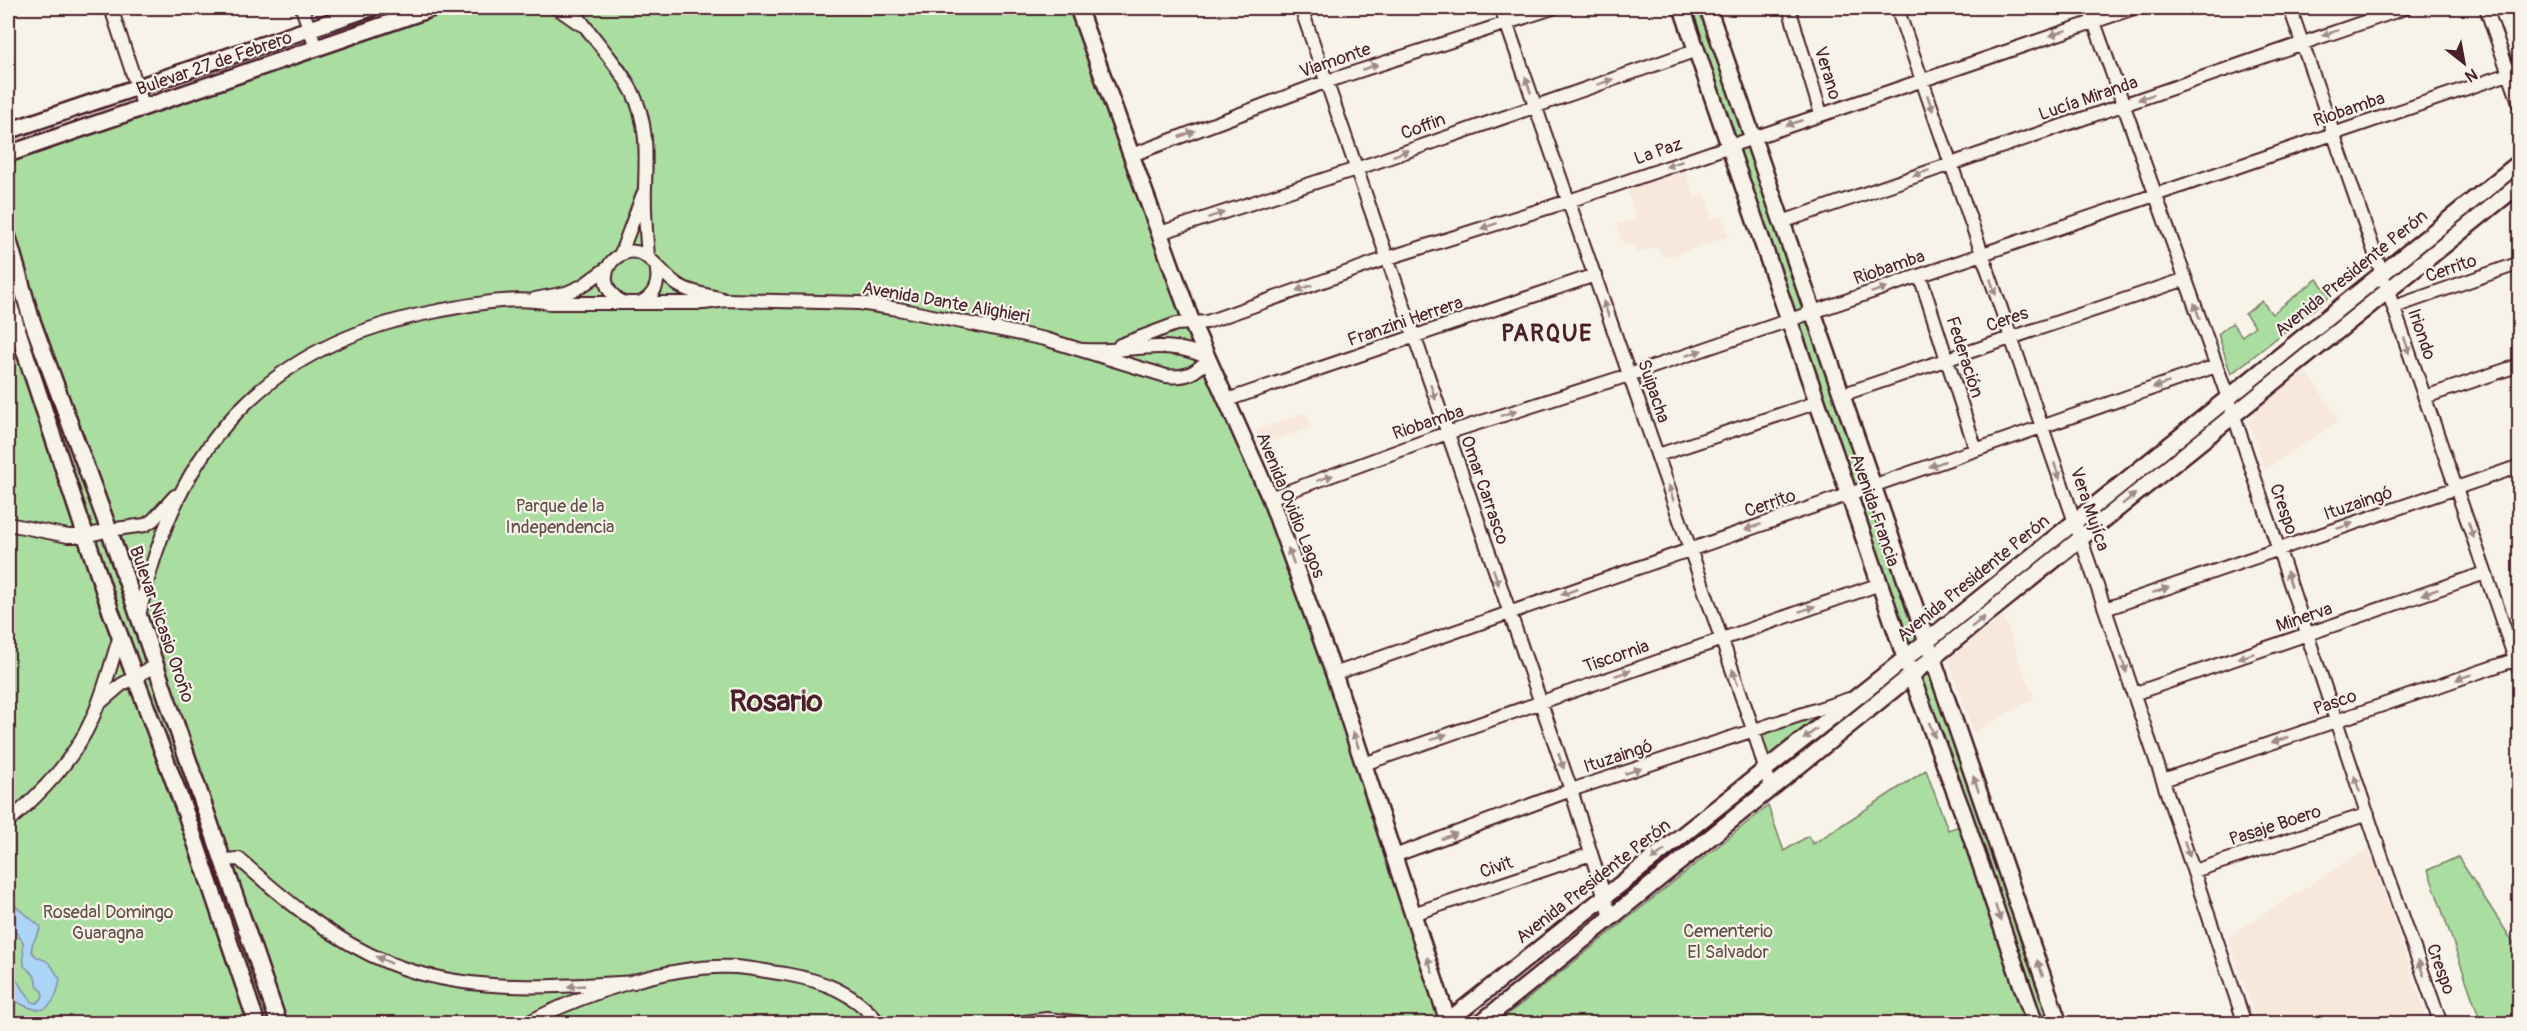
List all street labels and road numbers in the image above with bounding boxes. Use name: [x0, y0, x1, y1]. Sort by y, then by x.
street label: Bulevar 27 de Febrero: [133, 26, 295, 101]
street label: Viamonte: [1296, 38, 1374, 83]
street label: Verano: [1809, 44, 1847, 103]
street label: Lucía Miranda: [2036, 71, 2141, 126]
street label: Riobamba: [2311, 87, 2388, 132]
street label: Coffin: [1398, 108, 1449, 145]
street label: La Paz: [1631, 133, 1685, 170]
street label: Avenida Presidente Perón: [2270, 205, 2432, 342]
street label: Riobamba: [1851, 245, 1928, 290]
street label: Cerrito: [2422, 249, 2480, 288]
street label: Avenida Dante Alighieri: [860, 276, 1031, 329]
street label: Franzini Herrera: [1344, 291, 1466, 352]
street label: Ceres: [1983, 302, 2031, 337]
street label: Iriondo: [2402, 306, 2441, 363]
street label: Federación: [1941, 314, 1988, 401]
street label: Suipacha: [1632, 356, 1675, 426]
street label: Riobamba: [1390, 400, 1467, 445]
street label: Avenida Ovidio Lagos: [1251, 429, 1330, 582]
street label: Omar Carrasco: [1455, 433, 1514, 548]
street label: Avenida Francia: [1844, 451, 1905, 570]
street label: Vera Mujíca: [2064, 464, 2115, 554]
street label: Crespo: [2264, 481, 2303, 538]
street label: Ituzaingó: [2321, 481, 2396, 526]
street label: Cerrito: [1741, 484, 1799, 523]
street label: Avenida Presidente Perón: [1892, 510, 2054, 647]
street label: Bulevar Nicasio Oroño: [124, 543, 199, 706]
street label: Minerva: [2273, 597, 2335, 638]
street label: Tiscornia: [1580, 634, 1652, 678]
street label: Pasco: [2310, 684, 2360, 721]
street label: Ituzaingó: [1581, 734, 1656, 778]
street label: Pasaje Boero: [2226, 800, 2324, 851]
street label: Avenida Presidente Perón: [1511, 814, 1675, 949]
street label: Civit: [1477, 851, 1516, 884]
street label: Crespo: [2421, 941, 2460, 998]

